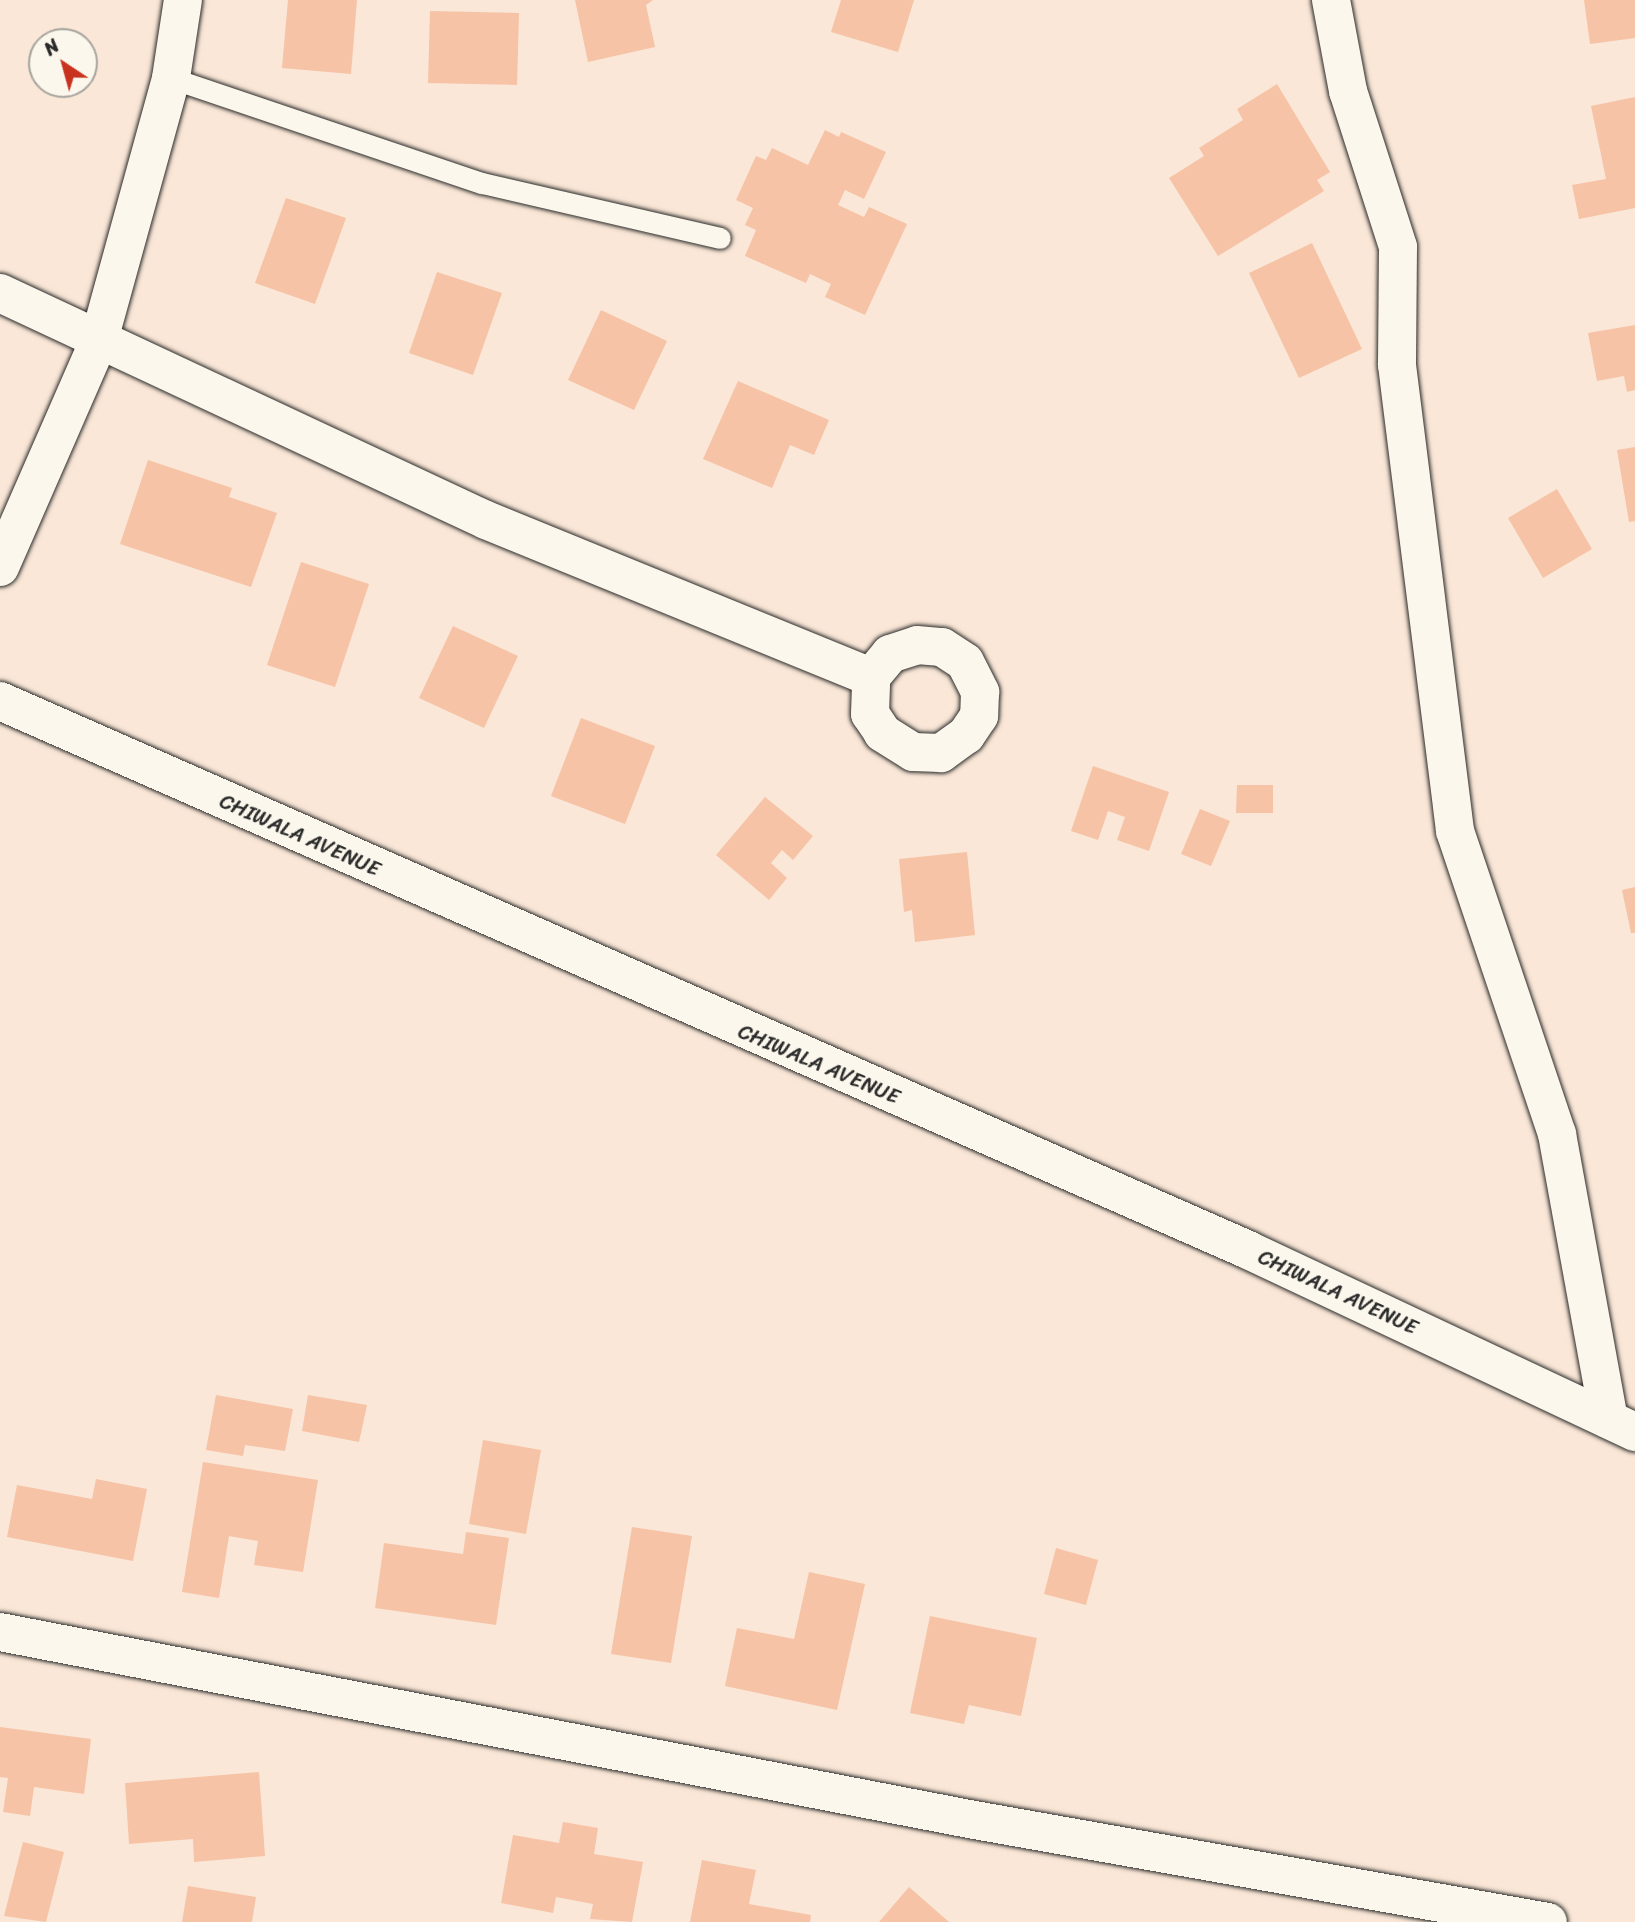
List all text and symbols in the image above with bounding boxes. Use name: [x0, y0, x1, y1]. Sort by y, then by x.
north arrow: [28, 28, 98, 98]
text: N: [37, 30, 67, 64]
street label: CHIWALA AVENUE: [216, 788, 384, 882]
street label: CHIWALA AVENUE: [734, 1019, 904, 1109]
street label: CHIWALA AVENUE: [1254, 1244, 1422, 1340]

